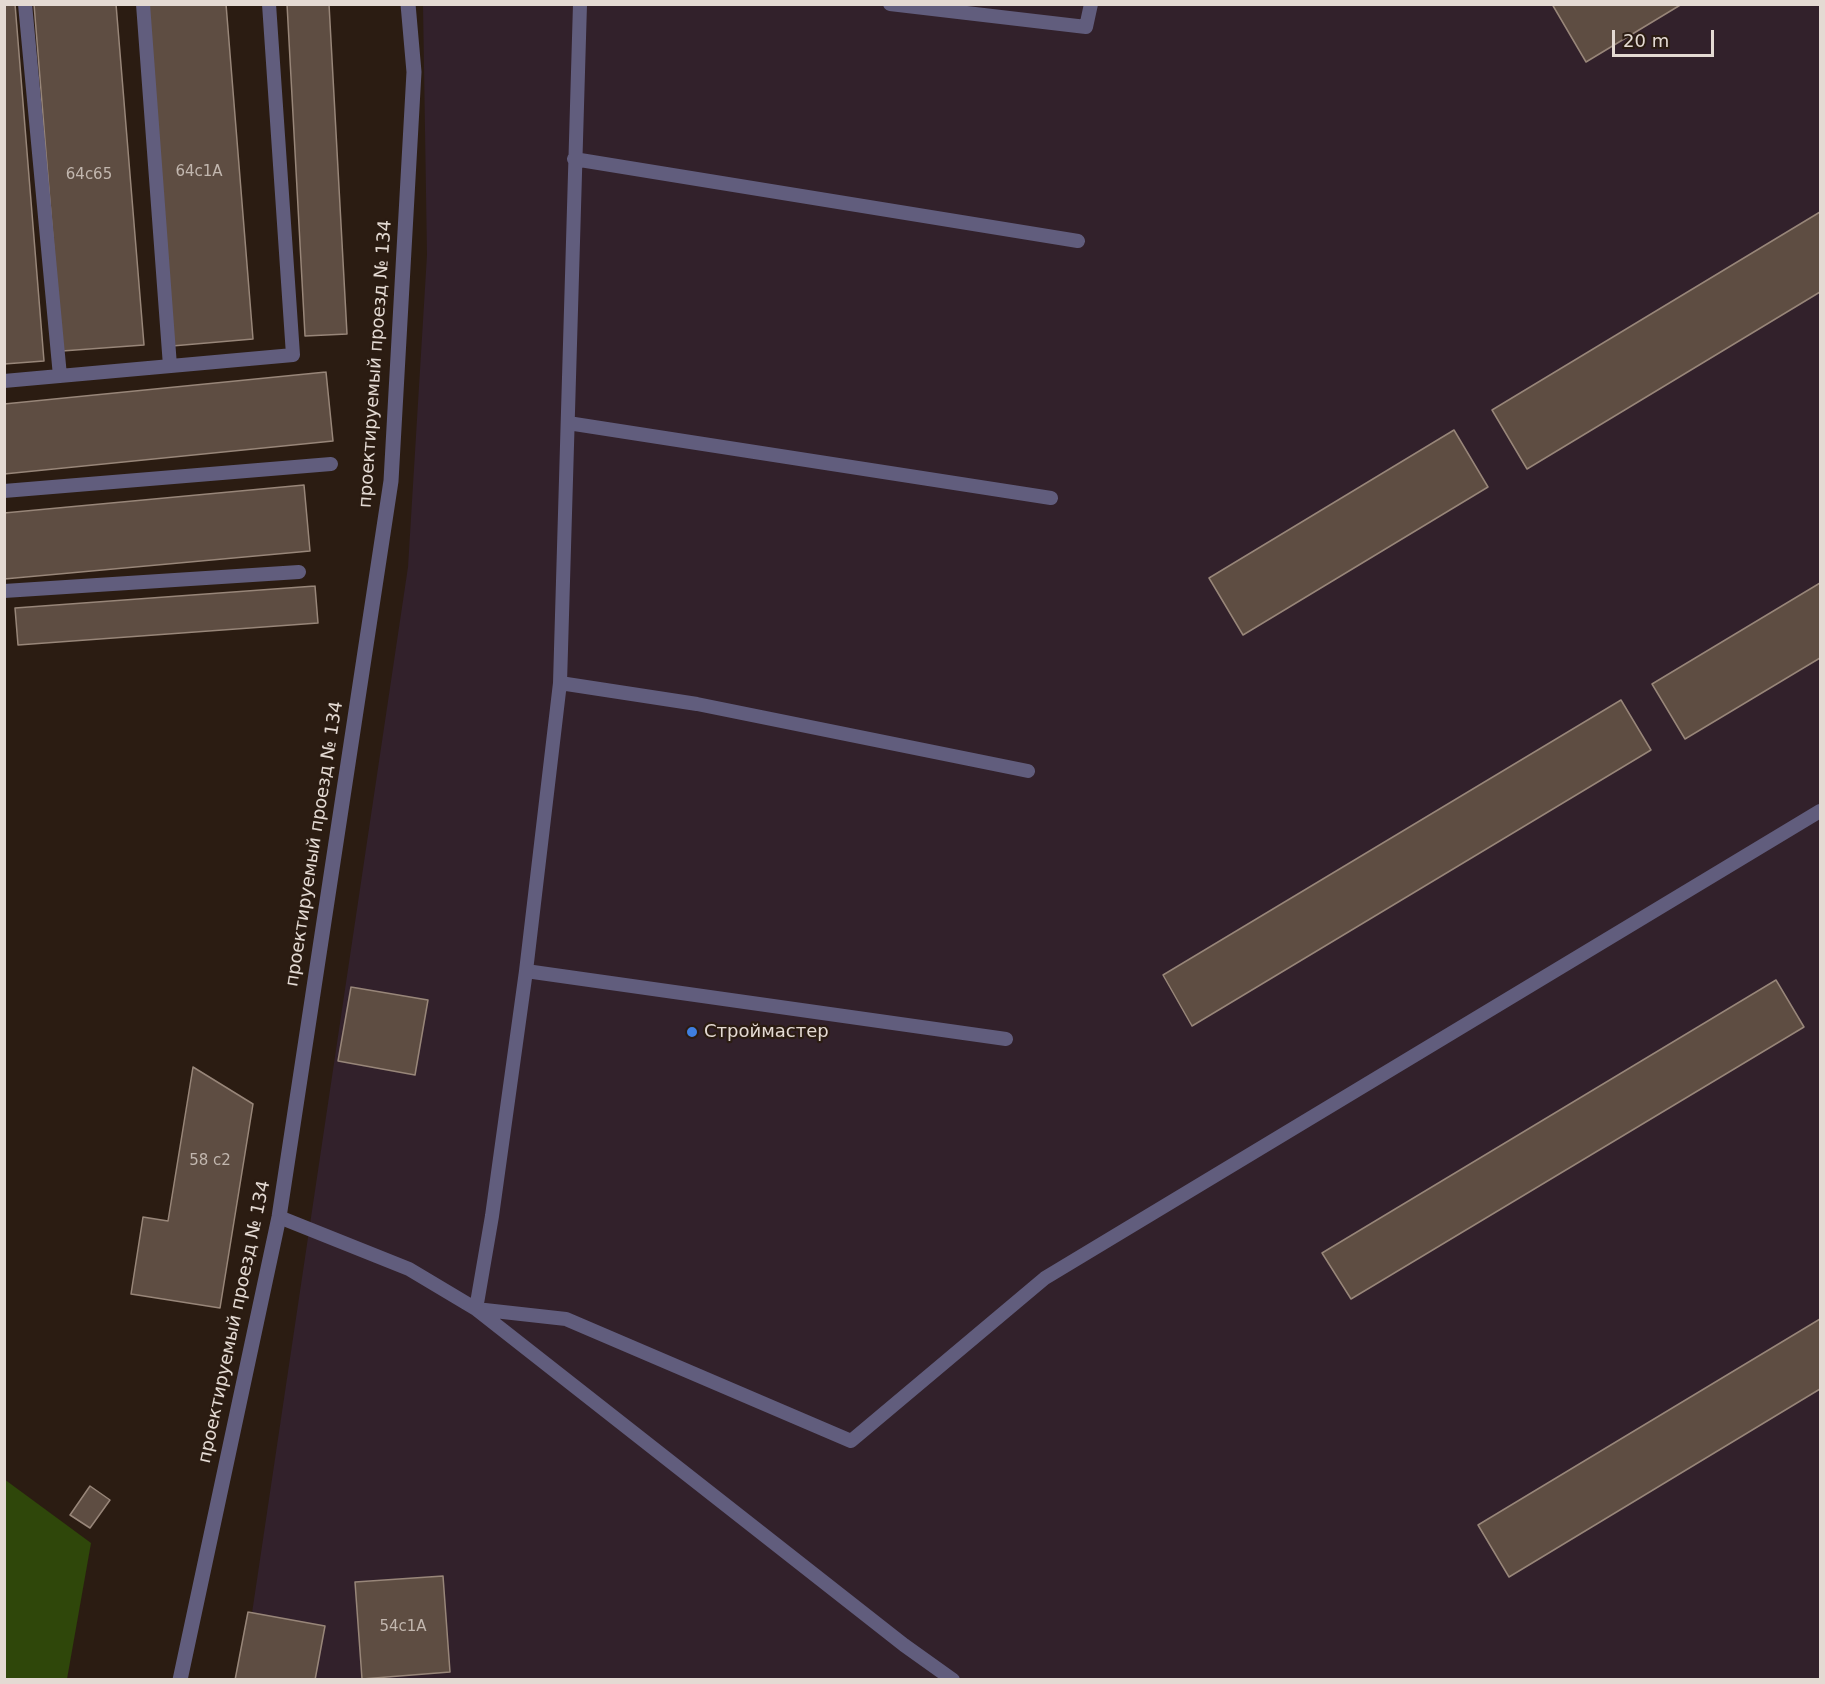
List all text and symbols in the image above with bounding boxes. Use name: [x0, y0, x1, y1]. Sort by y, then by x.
scale bar: [1615, 18, 1717, 56]
text: 20 m: [1623, 30, 1669, 51]
house number: 64с1А: [175, 163, 223, 181]
house number: 64с65: [66, 166, 112, 184]
street label: проектируемый проезд № 134: [355, 219, 397, 509]
street label: проектируемый проезд № 134: [282, 700, 348, 988]
place label: Строймастер: [704, 1021, 829, 1043]
marker: Строймастер: [685, 1025, 699, 1039]
house number: 58 с2: [189, 1152, 231, 1170]
street label: проектируемый проезд № 134: [194, 1179, 276, 1465]
house number: 54с1А: [379, 1618, 427, 1636]

